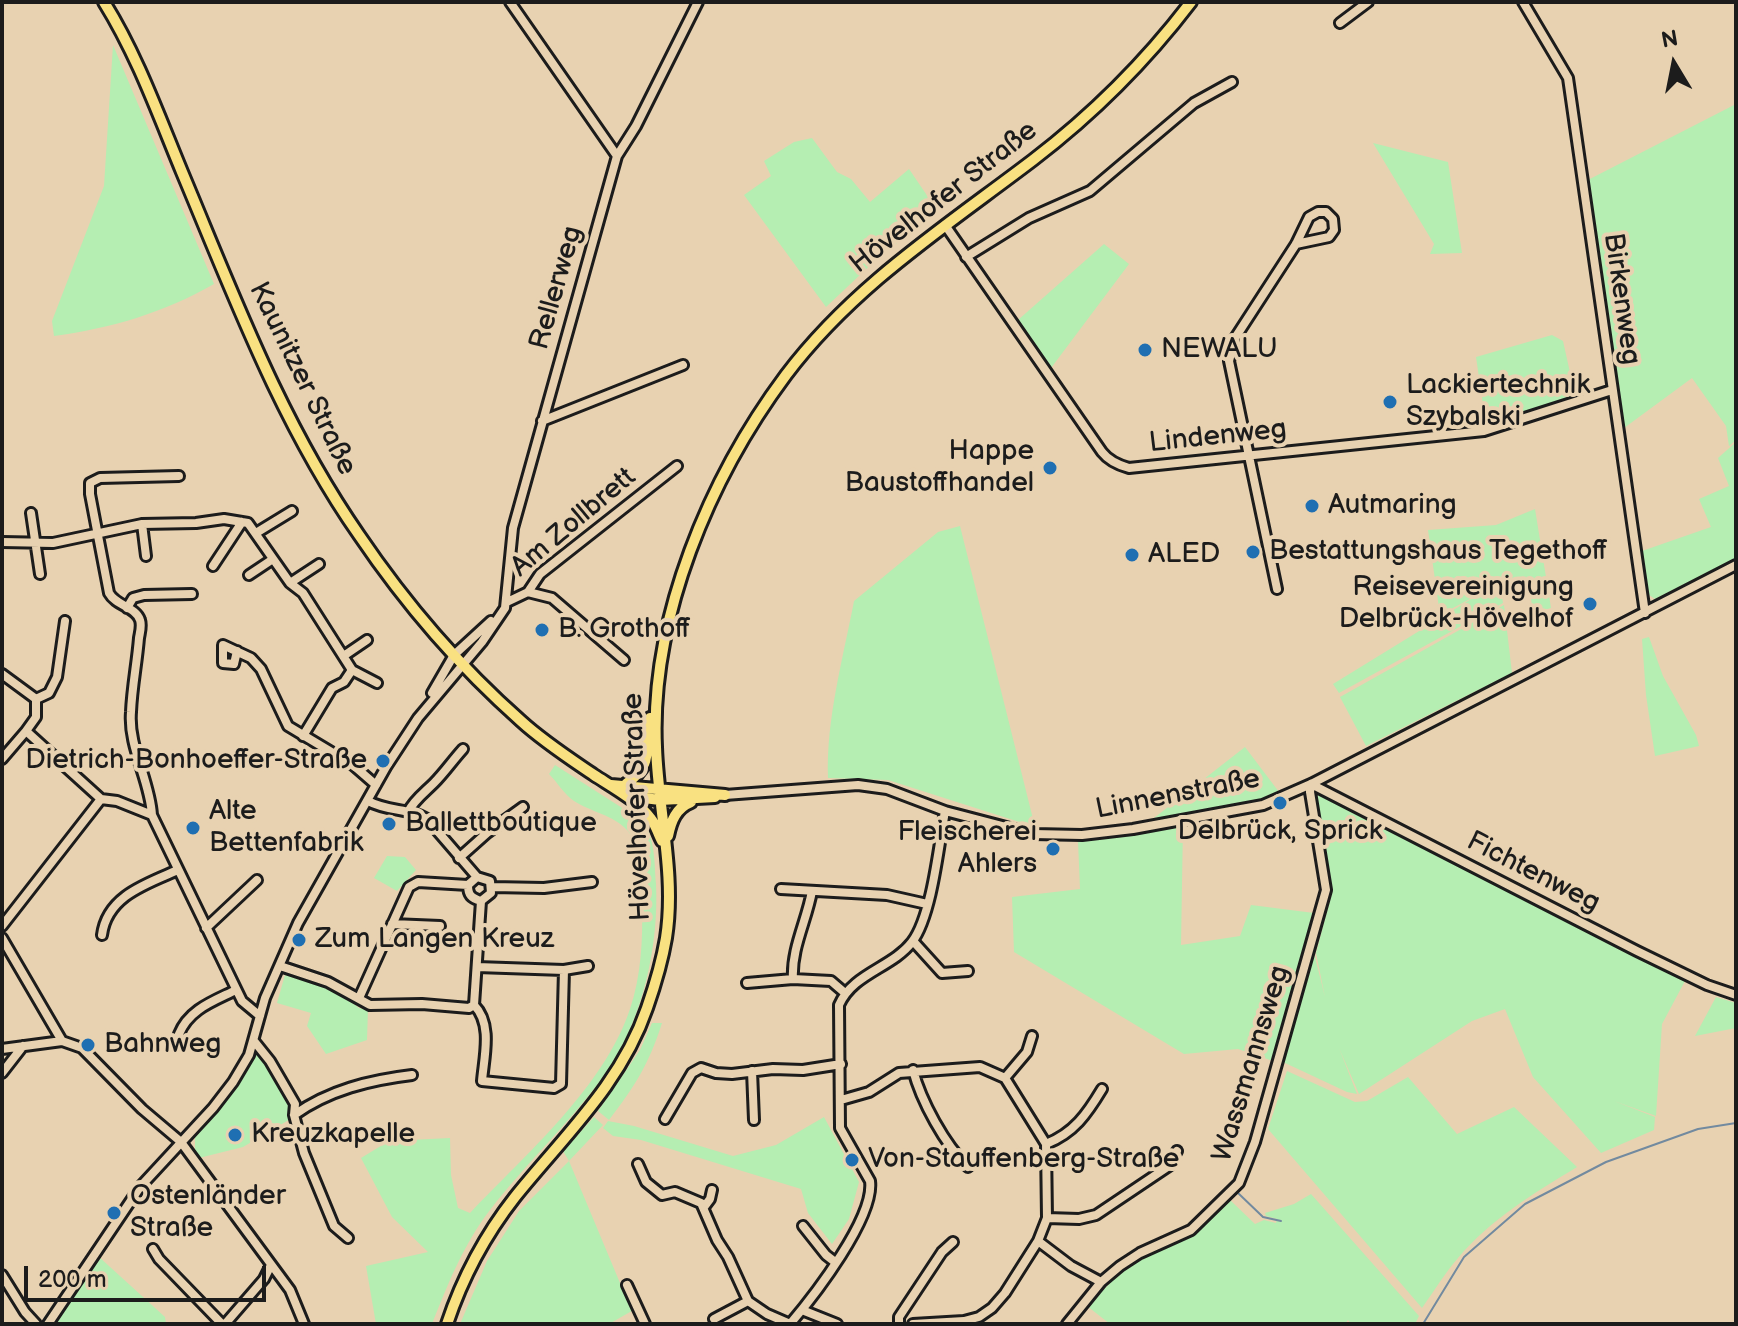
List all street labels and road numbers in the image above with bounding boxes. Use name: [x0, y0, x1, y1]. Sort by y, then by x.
street label: Hövelhofer Straße: [844, 114, 1044, 282]
street label: Rellerweg: [523, 222, 591, 354]
street label: Birkenweg: [1595, 231, 1647, 367]
street label: Kaunitzer Straße: [241, 277, 363, 481]
street label: Lindenweg: [1148, 413, 1288, 461]
street label: Am Zollbrett: [505, 461, 643, 585]
street label: Hövelhofer Straße: [617, 692, 659, 922]
street label: Linnenstraße: [1093, 763, 1263, 827]
street label: Fichtenweg: [1461, 825, 1605, 921]
street label: Wassmannsweg: [1206, 962, 1298, 1166]

